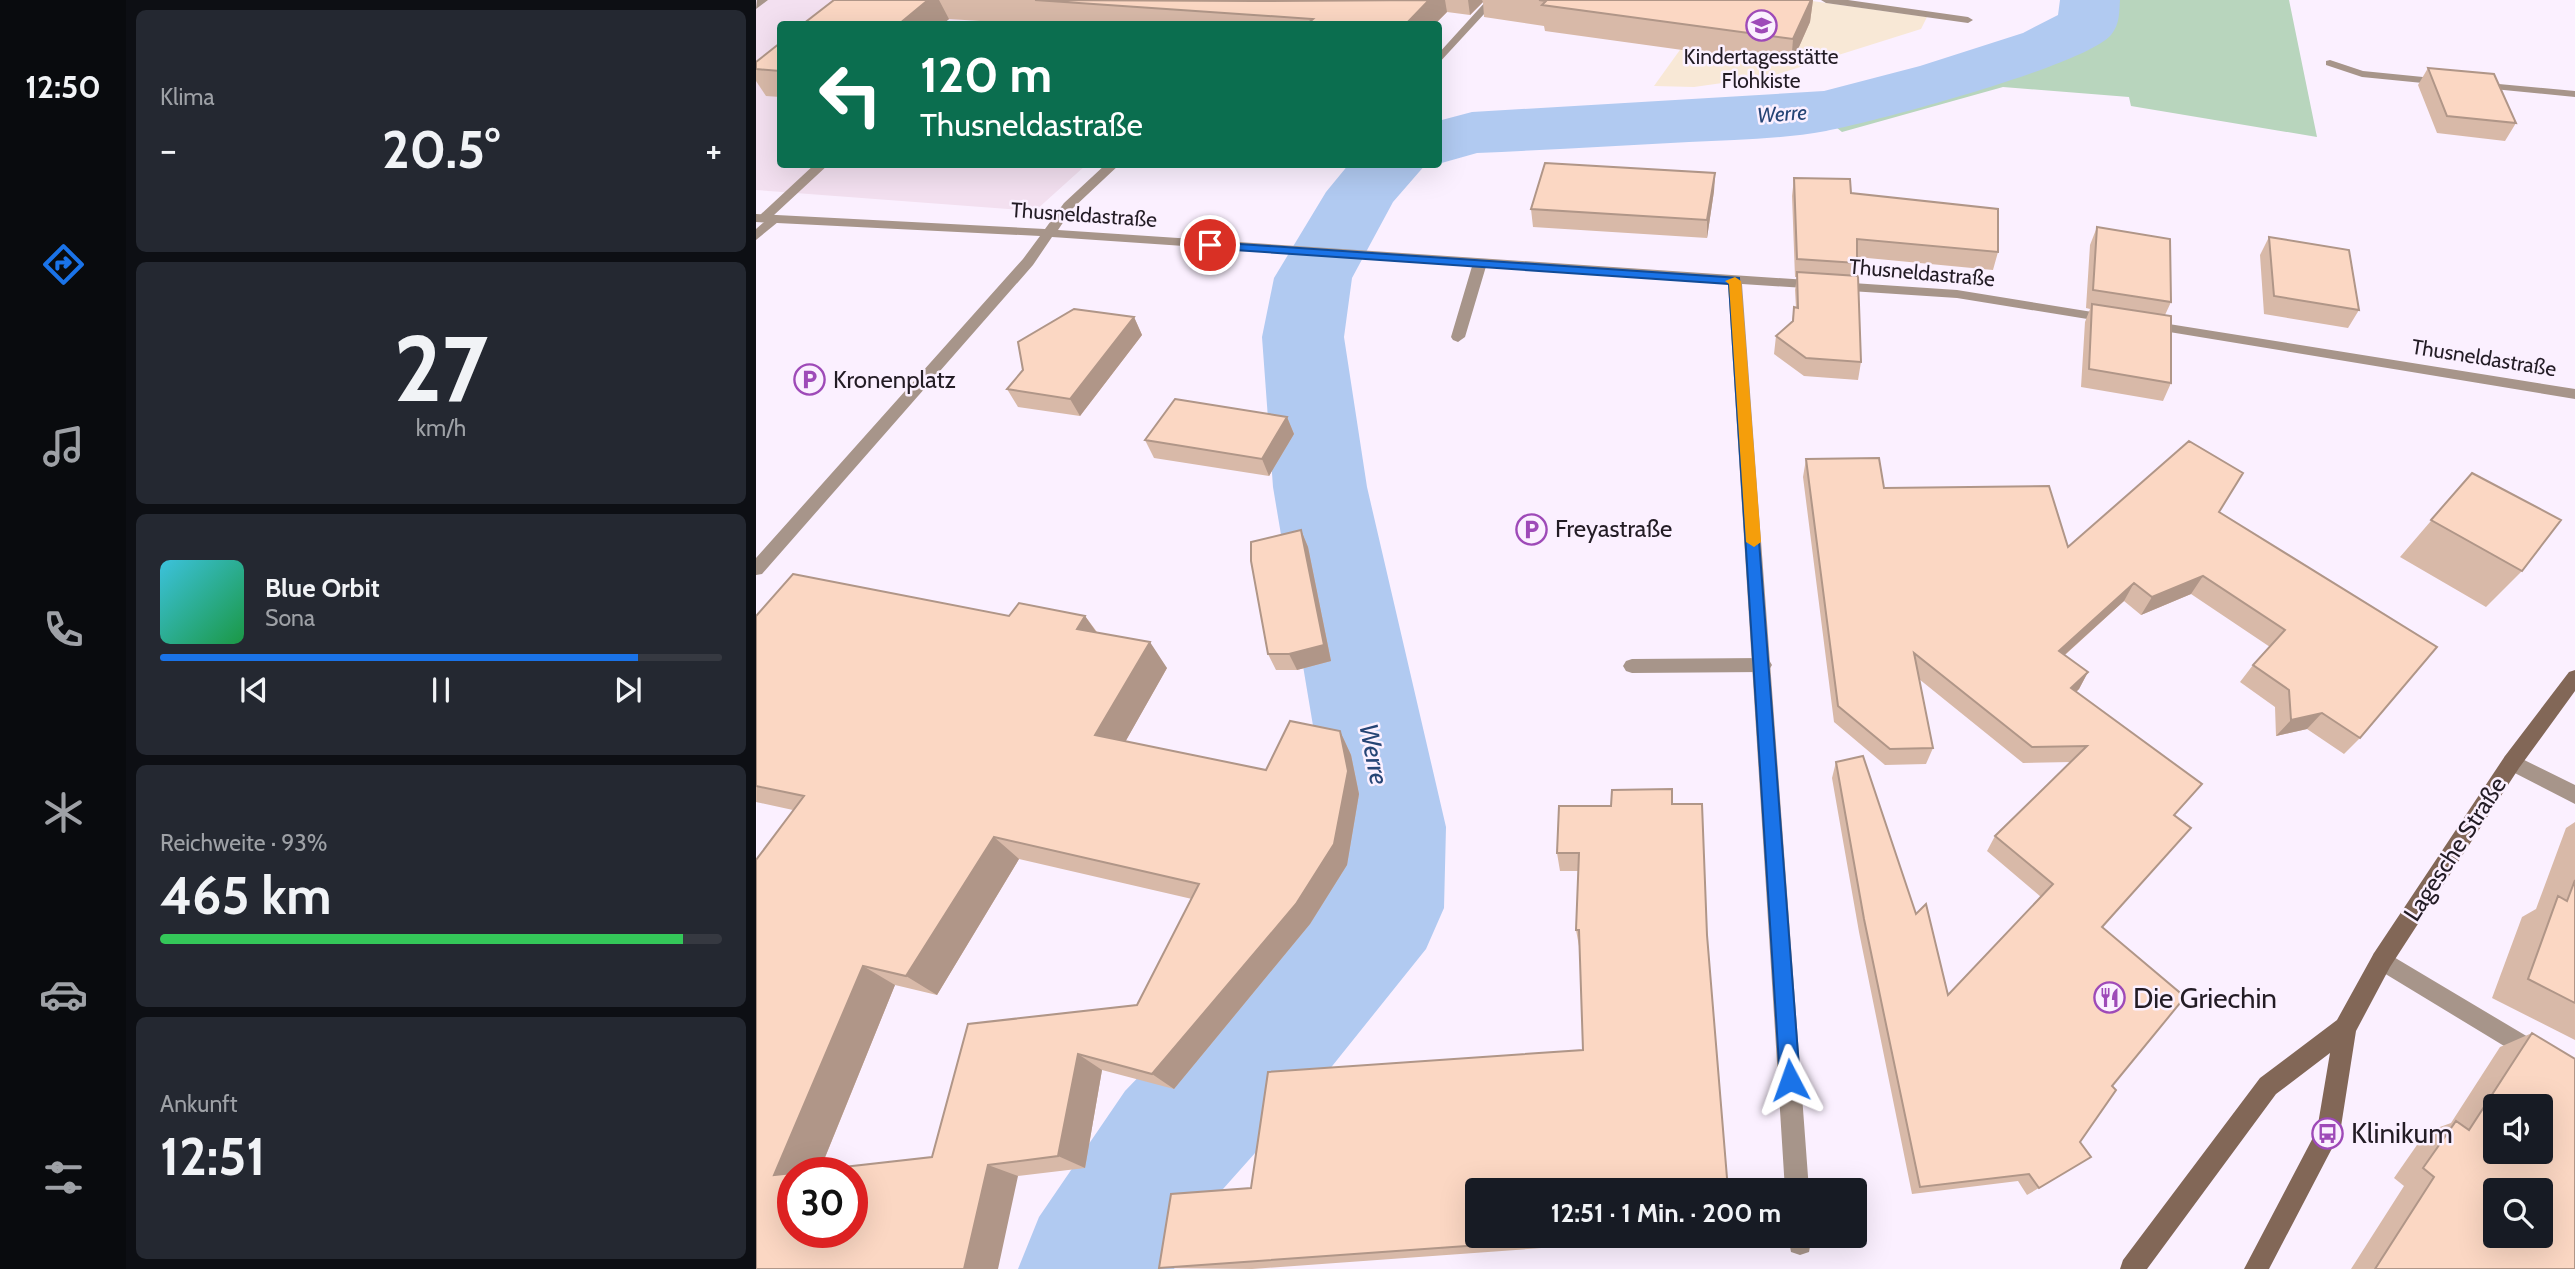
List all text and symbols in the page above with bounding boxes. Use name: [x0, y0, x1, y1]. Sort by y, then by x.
school or university icon: Kindertagesstätte Flohkiste: [1744, 8, 1778, 42]
place label: Kindertagesstätte Flohkiste: [1683, 44, 1839, 93]
text: 120 m: [920, 45, 1052, 104]
icon: left: [805, 49, 896, 140]
text: 12:50: [25, 67, 101, 106]
text: Klima: [160, 83, 215, 111]
water label: Werre: [1756, 99, 1808, 128]
text: Thusneldastraße: [920, 105, 1143, 144]
text: 20.5°: [382, 118, 500, 181]
text: −: [160, 126, 177, 173]
text: +: [705, 126, 722, 173]
street label: Thusneldastraße: [1010, 197, 1158, 232]
pin: [1180, 215, 1240, 275]
icon: arrive: [1191, 226, 1229, 264]
icon: directions: [39, 240, 88, 289]
street label: Thusneldastraße: [1848, 254, 1996, 291]
text: 27: [394, 313, 488, 424]
street label: Thusneldastraße: [2410, 334, 2559, 381]
parking icon: Kronenplatz: [793, 363, 827, 397]
place label: Kronenplatz: [833, 365, 956, 394]
text: km/h: [416, 414, 466, 442]
icon: music: [39, 422, 88, 471]
parking icon: Freyastraße: [1515, 512, 1549, 546]
place label: Freyastraße: [1555, 514, 1672, 543]
text: Blue Orbit: [265, 572, 380, 604]
text: Sona: [265, 604, 315, 632]
icon: phone: [39, 605, 88, 654]
icon: previous: [235, 671, 273, 709]
icon: pause: [422, 671, 460, 709]
icon: next: [609, 671, 647, 709]
water label: Werre: [1352, 721, 1396, 787]
street label: Lagesche Straße: [2397, 771, 2512, 926]
icon: climate: [39, 788, 88, 837]
text: Reichweite · 93%: [160, 829, 327, 857]
text: 465 km: [160, 864, 332, 927]
icon: car: [39, 970, 88, 1019]
restaurant icon: Die Griechin: [2093, 981, 2127, 1015]
place label: Die Griechin: [2133, 981, 2277, 1015]
position arrow: [1753, 1043, 1827, 1117]
text: Ankunft: [160, 1090, 238, 1118]
map controls: [2483, 1094, 2553, 1248]
button: sound: [2483, 1094, 2553, 1164]
bus stop icon: Klinikum: [2311, 1116, 2345, 1150]
place label: Klinikum: [2351, 1116, 2453, 1150]
text: 12:51: [160, 1125, 265, 1188]
icon: filters: [39, 1153, 88, 1202]
speed limit sign: 30: [777, 1157, 868, 1248]
button: search: [2483, 1178, 2553, 1248]
text: 12:51 · 1 Min. · 200 m: [1551, 1197, 1781, 1229]

